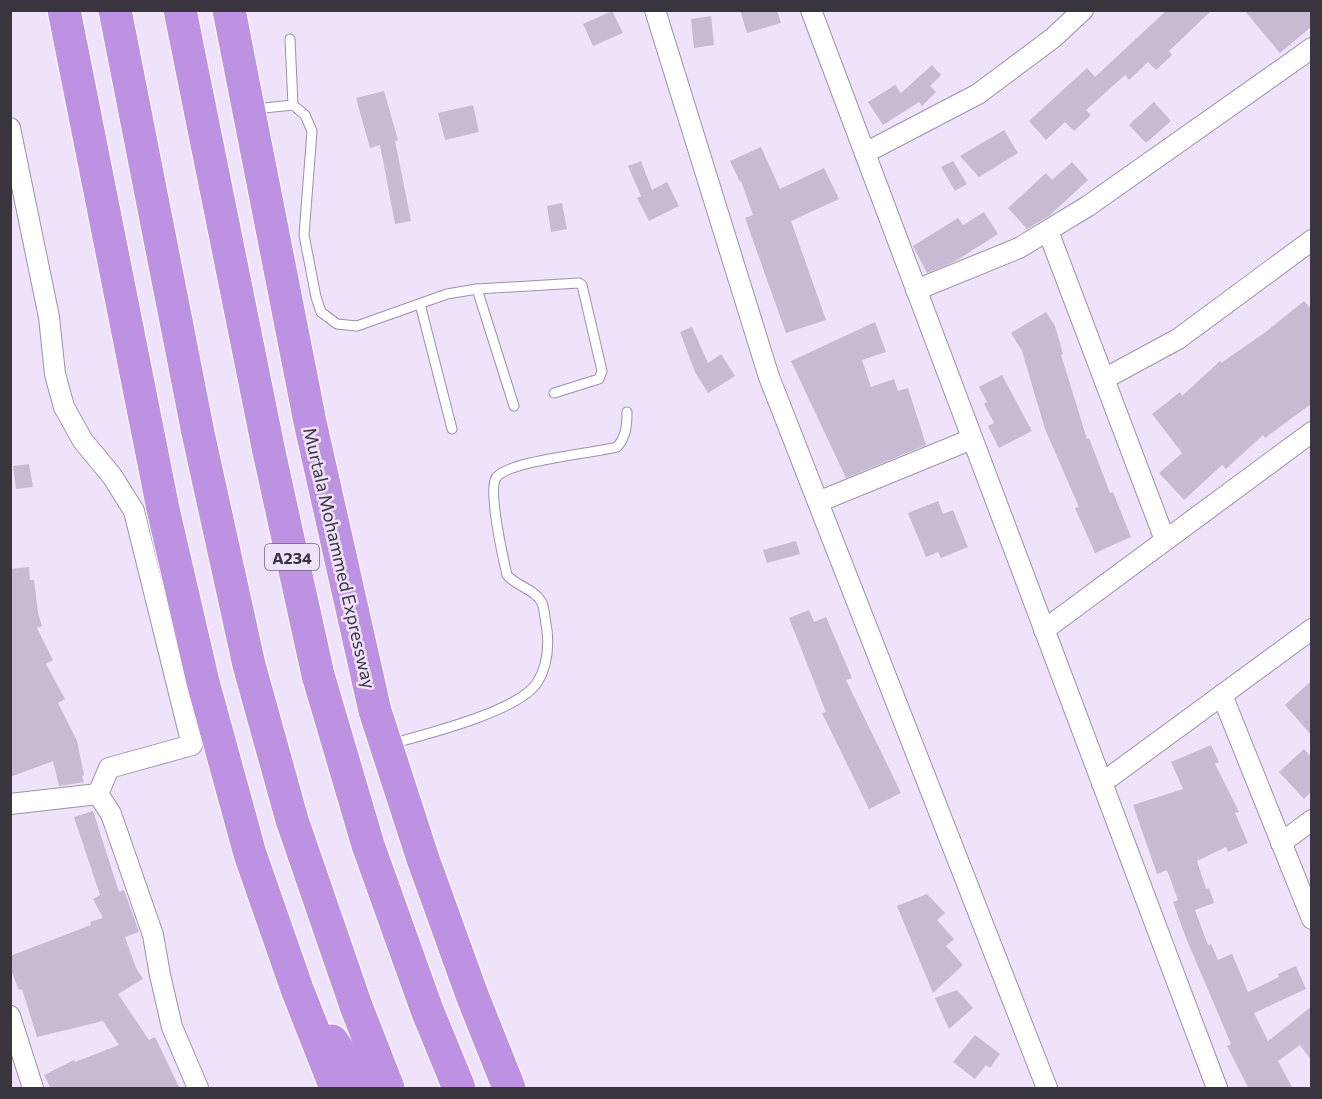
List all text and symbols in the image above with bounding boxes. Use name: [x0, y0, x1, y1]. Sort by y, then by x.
street label: Murtala Mohammed Expressway: [299, 425, 381, 691]
road number: A234: [265, 544, 319, 570]

